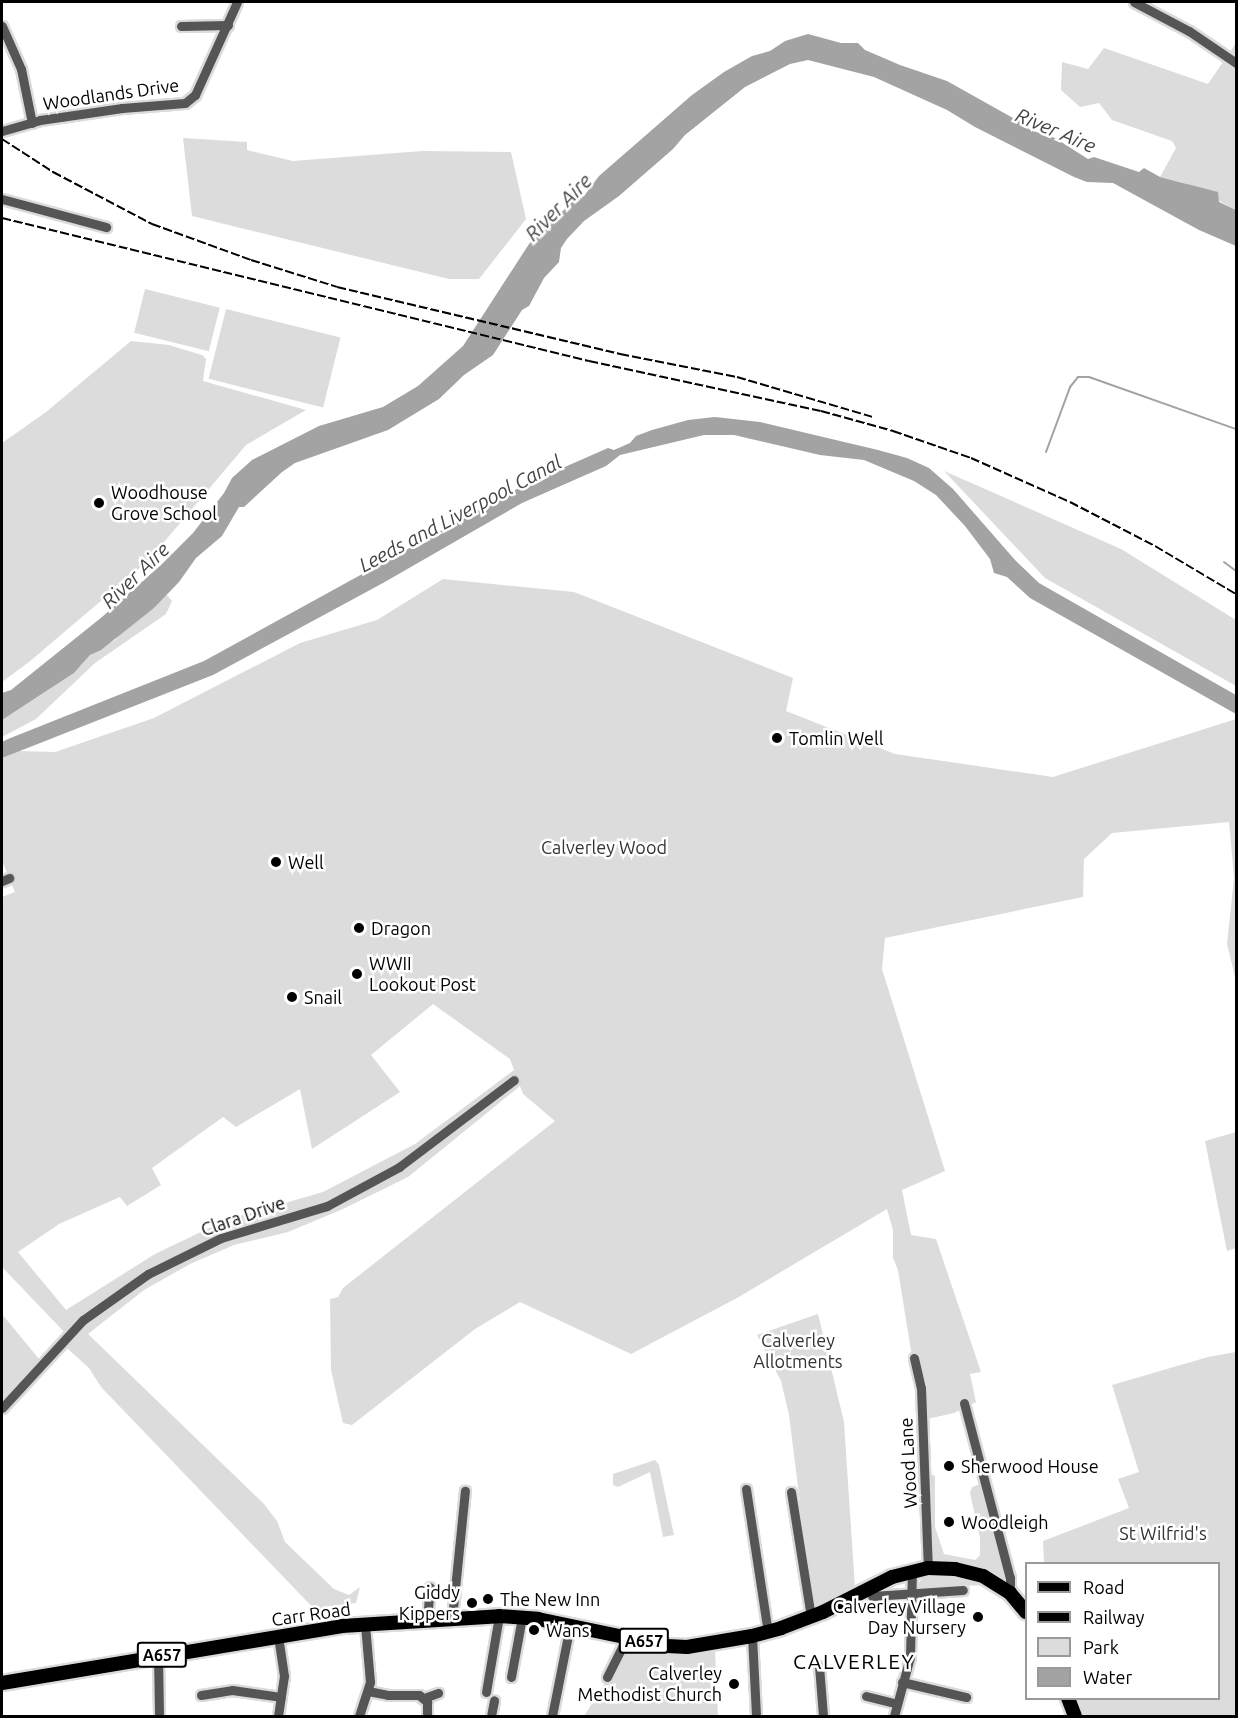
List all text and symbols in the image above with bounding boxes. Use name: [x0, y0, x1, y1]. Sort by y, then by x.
street label: Woodlands Drive: [42, 74, 180, 114]
water label: River Aire: [1012, 102, 1100, 158]
water label: River Aire: [520, 169, 596, 245]
water label: Leeds and Liverpool Canal: [355, 449, 565, 577]
place label: Woodhouse Grove School: [111, 482, 217, 524]
marker: Woodhouse Grove School: [92, 496, 106, 510]
water label: River Aire: [96, 537, 174, 613]
place label: Tomlin Well: [789, 727, 883, 749]
marker: Tomlin Well: [770, 731, 784, 745]
park label: Calverley Wood: [541, 836, 667, 858]
place label: Well: [288, 851, 324, 873]
marker: Well: [269, 855, 283, 869]
place label: Dragon: [371, 917, 431, 939]
marker: Dragon: [352, 921, 366, 935]
place label: WWII Lookout Post: [369, 953, 476, 996]
marker: WWII Lookout Post: [350, 967, 364, 981]
place label: Snail: [304, 986, 342, 1008]
marker: Snail: [285, 990, 299, 1004]
street label: Clara Drive: [198, 1192, 288, 1240]
park label: Calverley Allotments: [753, 1330, 843, 1372]
street label: Wood Lane: [895, 1417, 921, 1509]
place label: Sherwood House: [961, 1455, 1099, 1477]
marker: Sherwood House: [942, 1459, 956, 1473]
place label: Woodleigh: [961, 1511, 1049, 1533]
marker: Woodleigh: [942, 1515, 956, 1529]
park label: St Wilfrid's: [1119, 1522, 1207, 1544]
legend: [1025, 1562, 1220, 1700]
text: Road: [1083, 1577, 1125, 1597]
place label: Giddy Kippers: [399, 1582, 460, 1624]
place label: The New Inn: [500, 1588, 600, 1610]
marker: The New Inn: [481, 1592, 495, 1606]
marker: Giddy Kippers: [465, 1596, 479, 1610]
place label: Calverley Village Day Nursery: [833, 1596, 966, 1638]
street label: Carr Road: [270, 1598, 352, 1630]
text: Railway: [1083, 1607, 1144, 1627]
marker: Calverley Village Day Nursery: [971, 1610, 985, 1624]
place label: Wans: [546, 1619, 590, 1641]
marker: Wans: [527, 1623, 541, 1637]
road number: A657: [618, 1628, 670, 1654]
text: Park: [1083, 1637, 1119, 1657]
road number: A657: [136, 1642, 188, 1668]
district label: CALVERLEY: [793, 1648, 915, 1674]
place label: Calverley Methodist Church: [578, 1663, 722, 1706]
text: Water: [1083, 1667, 1132, 1687]
marker: Calverley Methodist Church: [727, 1677, 741, 1691]

